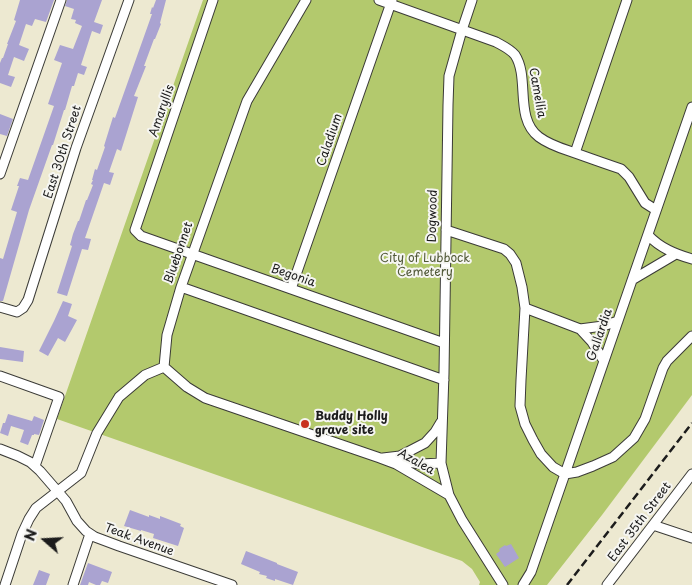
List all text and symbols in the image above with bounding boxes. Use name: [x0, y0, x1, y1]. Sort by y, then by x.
street label: Camellia: [526, 67, 548, 119]
street label: Amaryllis: [146, 83, 178, 139]
street label: East 30th Street: [41, 104, 85, 200]
street label: Caladium: [314, 112, 346, 168]
street label: Dogwood: [425, 190, 441, 242]
street label: Bluebonnet: [162, 220, 196, 286]
park label: City of Lubbock Cemetery: [380, 252, 470, 280]
street label: Begonia: [269, 262, 317, 290]
street label: Gallardia: [584, 307, 616, 363]
place label: Buddy Holly grave site: [315, 410, 388, 438]
marker: Buddy Holly grave site: [299, 418, 311, 430]
street label: Azalea: [395, 446, 437, 478]
street label: East 35th Street: [605, 479, 675, 565]
north arrow: [20, 515, 70, 565]
street label: Teak Avenue: [102, 521, 176, 559]
text: N: [19, 526, 42, 544]

